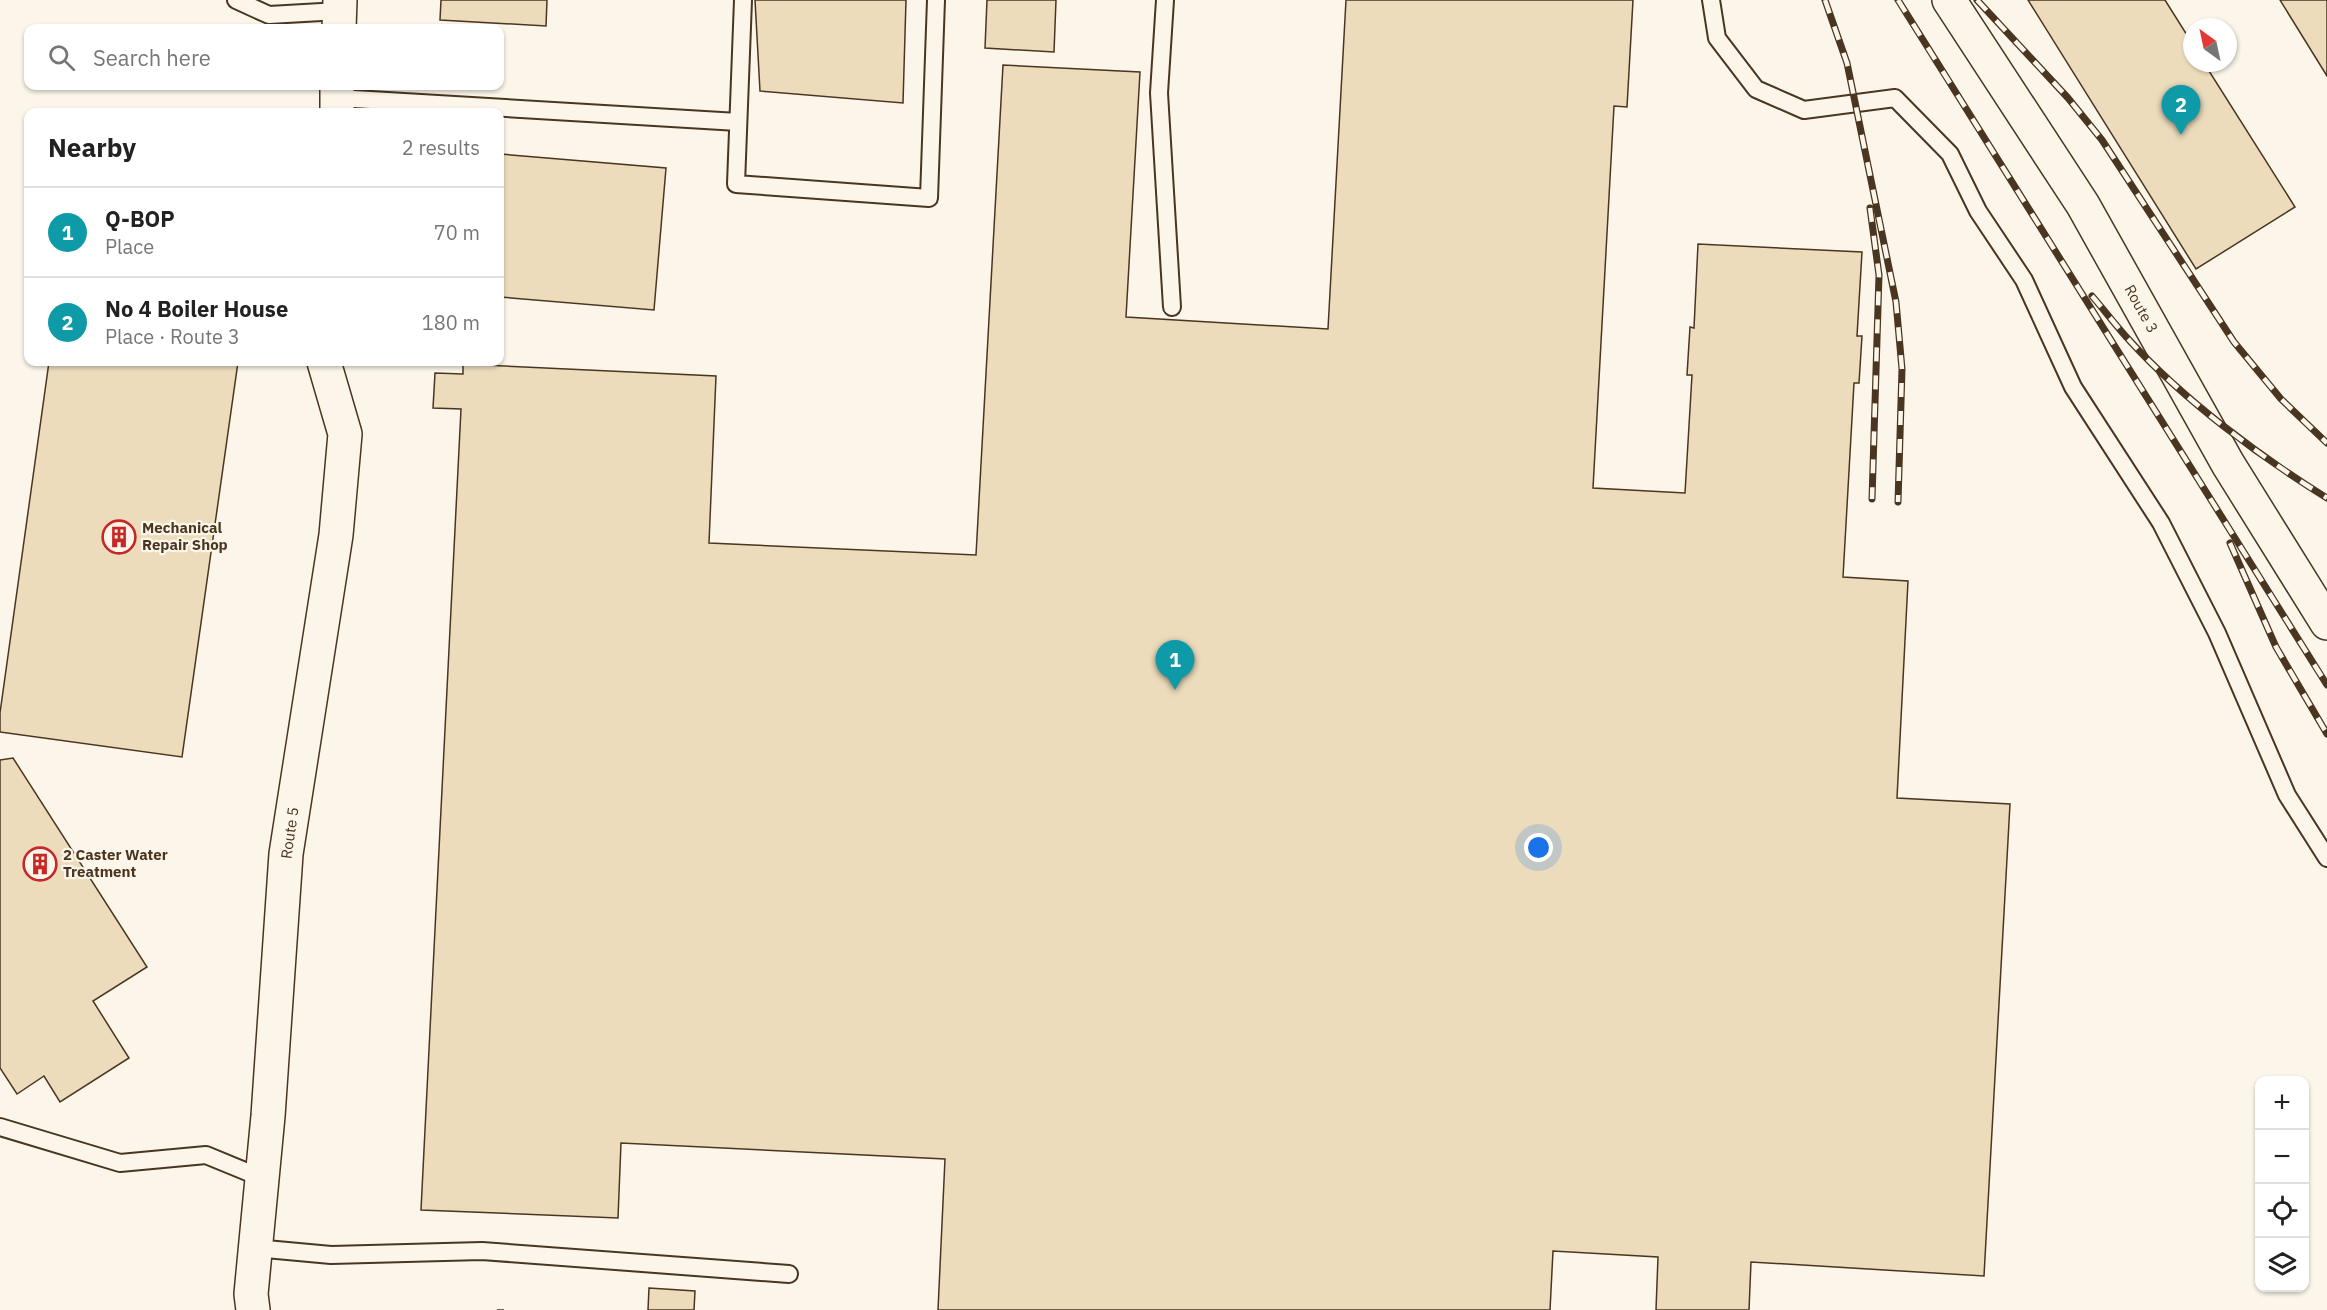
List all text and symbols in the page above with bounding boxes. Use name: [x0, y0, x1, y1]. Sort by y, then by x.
north arrow: [2183, 18, 2237, 72]
search box: [24, 24, 504, 90]
icon: search: [45, 41, 78, 74]
text: Search here: [93, 43, 211, 72]
pin: 2: [2162, 86, 2200, 135]
text: Nearby: [48, 130, 136, 164]
text: 2 results: [402, 134, 480, 161]
text: Q-BOP: [105, 204, 175, 233]
text: 1: [62, 219, 74, 246]
text: 70 m: [434, 219, 480, 246]
text: Place: [105, 233, 154, 260]
street label: Route 3: [2120, 281, 2162, 336]
text: No 4 Boiler House: [105, 294, 288, 323]
text: 2: [62, 309, 74, 336]
text: 180 m: [422, 309, 480, 336]
text: Place · Route 3: [105, 323, 240, 350]
place label: Mechanical Repair Shop: [142, 518, 228, 554]
building icon: Mechanical Repair Shop: [101, 519, 137, 555]
pin: 1: [1156, 640, 1194, 690]
street label: Route 5: [276, 806, 303, 860]
your location: [1524, 833, 1553, 862]
place label: 2 Caster Water Treatment: [63, 845, 168, 881]
building icon: 2 Caster Water Treatment: [22, 846, 58, 882]
map controls: [2255, 1076, 2309, 1292]
button: +: [2255, 1076, 2309, 1130]
button: −: [2255, 1130, 2309, 1184]
button: locate: [2255, 1184, 2309, 1238]
button: layers: [2255, 1238, 2309, 1292]

